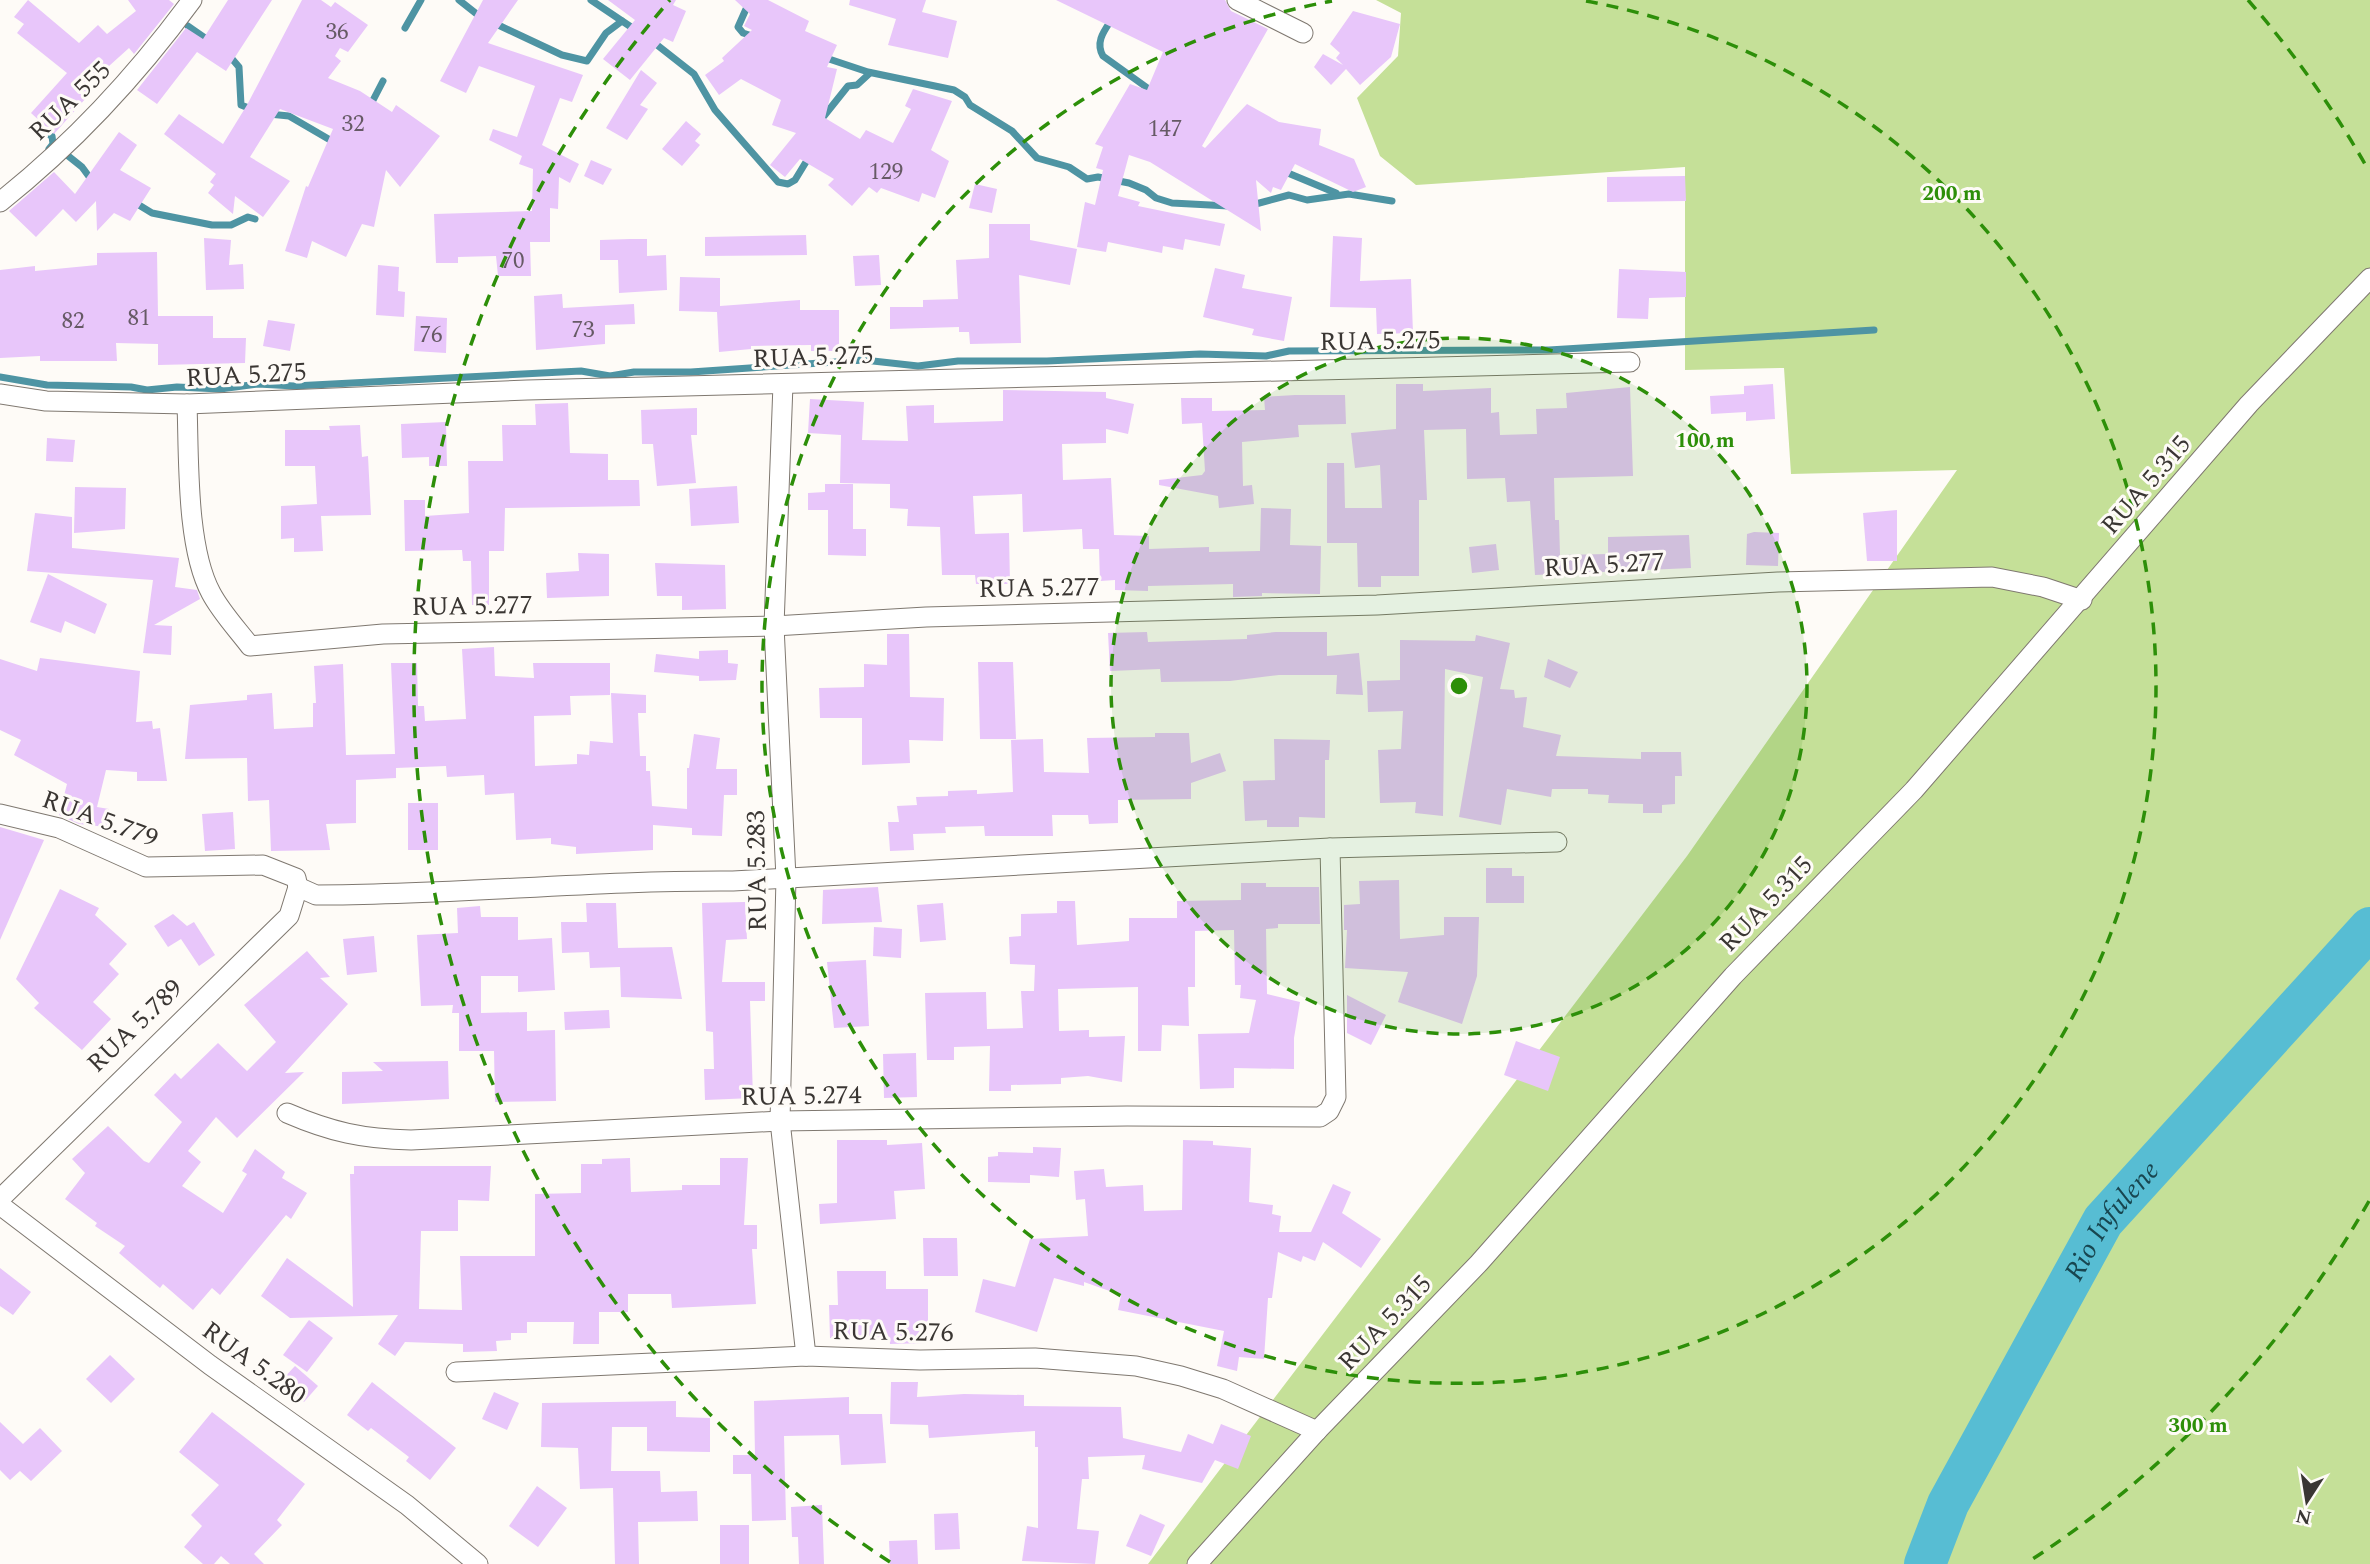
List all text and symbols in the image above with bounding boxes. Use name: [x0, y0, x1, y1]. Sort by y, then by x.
house number: 36: [326, 15, 349, 50]
street label: RUA 555: [20, 51, 120, 151]
house number: 32: [342, 107, 365, 142]
house number: 147: [1148, 112, 1182, 147]
house number: 129: [869, 155, 903, 190]
text: 200 m: [1922, 178, 1982, 210]
house number: 70: [502, 244, 525, 279]
house number: 81: [128, 301, 151, 336]
house number: 82: [62, 304, 85, 339]
house number: 73: [572, 313, 595, 348]
house number: 76: [420, 318, 443, 353]
street label: RUA 5.275: [1319, 320, 1441, 362]
street label: RUA 5.275: [752, 335, 874, 379]
street label: RUA 5.275: [184, 352, 308, 398]
text: 100 m: [1675, 425, 1735, 457]
street label: RUA 5.315: [2091, 426, 2201, 544]
street label: RUA 5.277: [1542, 542, 1666, 588]
street label: RUA 5.277: [978, 567, 1100, 609]
street label: RUA 5.277: [411, 585, 533, 627]
centre of rings: [1447, 674, 1471, 698]
street label: RUA 5.779: [36, 779, 164, 859]
street label: RUA 5.283: [736, 810, 778, 932]
street label: RUA 5.315: [1710, 847, 1822, 961]
street label: RUA 5.789: [78, 970, 192, 1082]
street label: RUA 5.274: [740, 1075, 862, 1117]
water label: Rio Infulene: [2053, 1151, 2170, 1289]
street label: RUA 5.315: [1329, 1266, 1441, 1380]
street label: RUA 5.280: [193, 1311, 315, 1415]
street label: RUA 5.276: [832, 1311, 954, 1353]
text: 300 m: [2168, 1410, 2228, 1442]
north arrow: [2272, 1466, 2342, 1536]
text: N: [2293, 1500, 2314, 1532]

